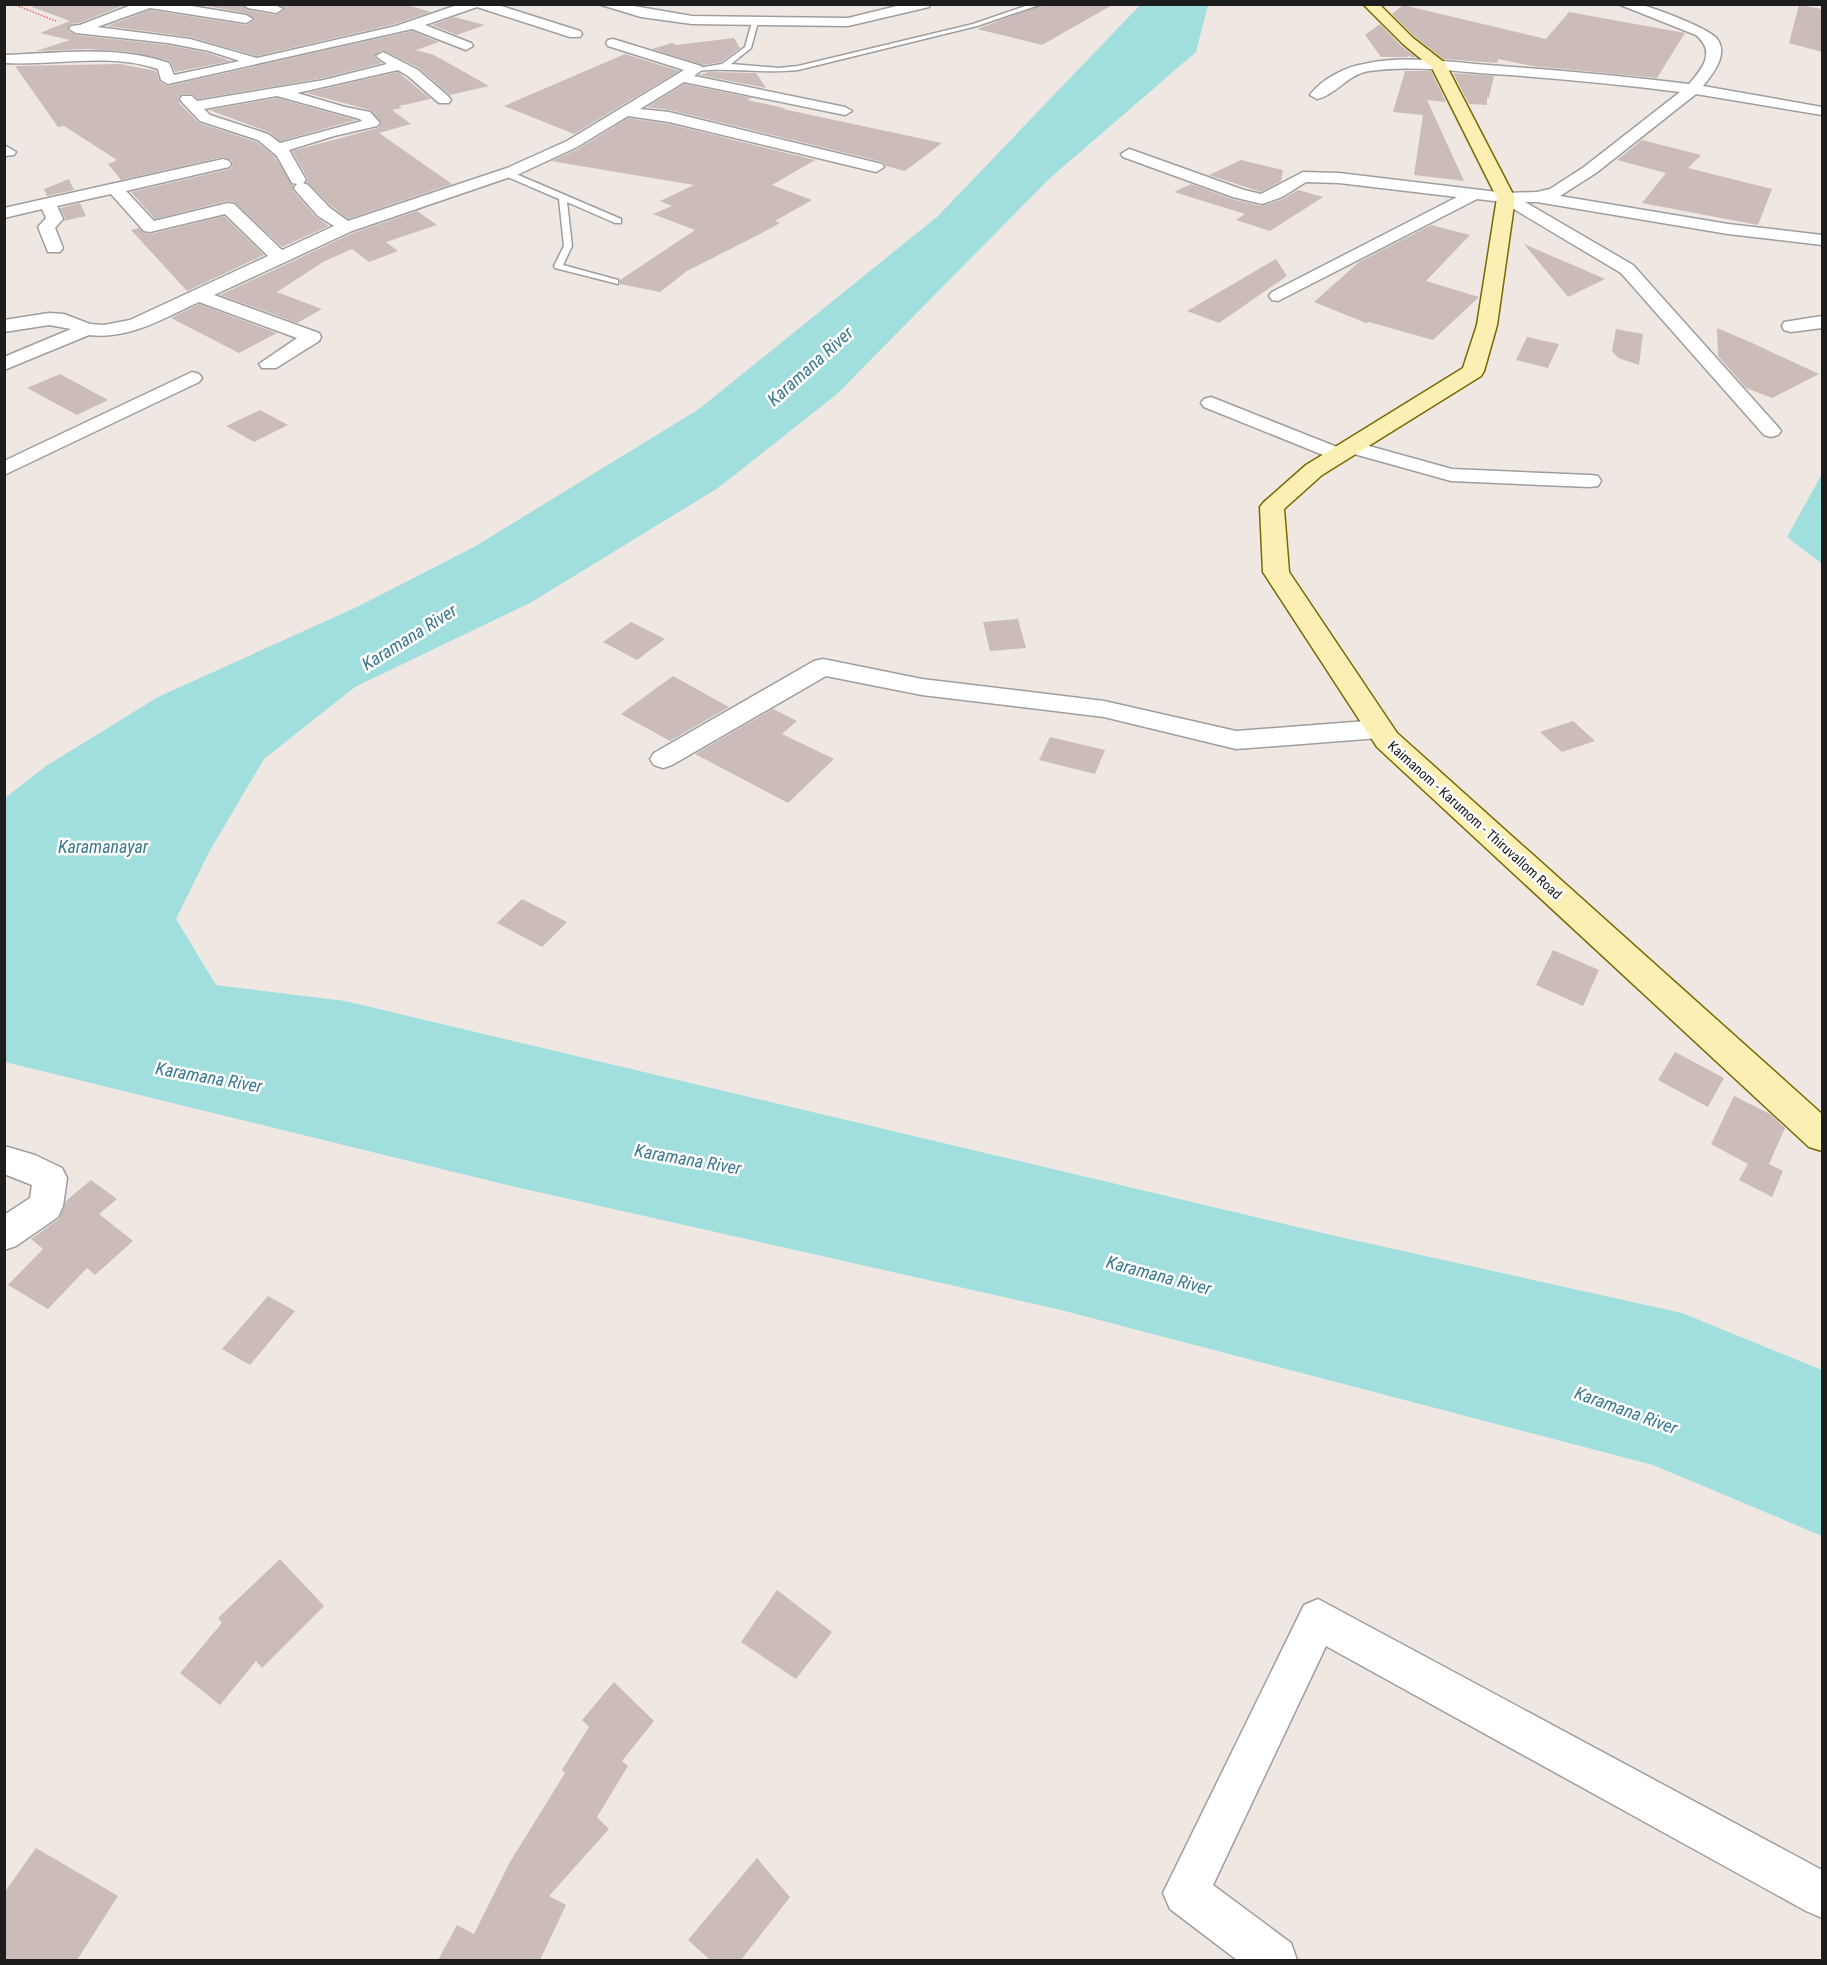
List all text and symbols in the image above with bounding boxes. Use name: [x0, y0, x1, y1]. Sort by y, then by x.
water label: Karamana River: [763, 322, 858, 410]
water label: Karamana River: [358, 599, 461, 674]
street label: Kaimanom - Karumom - Thiruvallom Road: [1385, 738, 1565, 902]
water label: Karamanayar: [58, 836, 149, 857]
water label: Karamana River: [154, 1057, 265, 1097]
water label: Karamana River: [633, 1139, 744, 1179]
water label: Karamana River: [1104, 1251, 1214, 1299]
water label: Karamana River: [1572, 1382, 1681, 1439]

